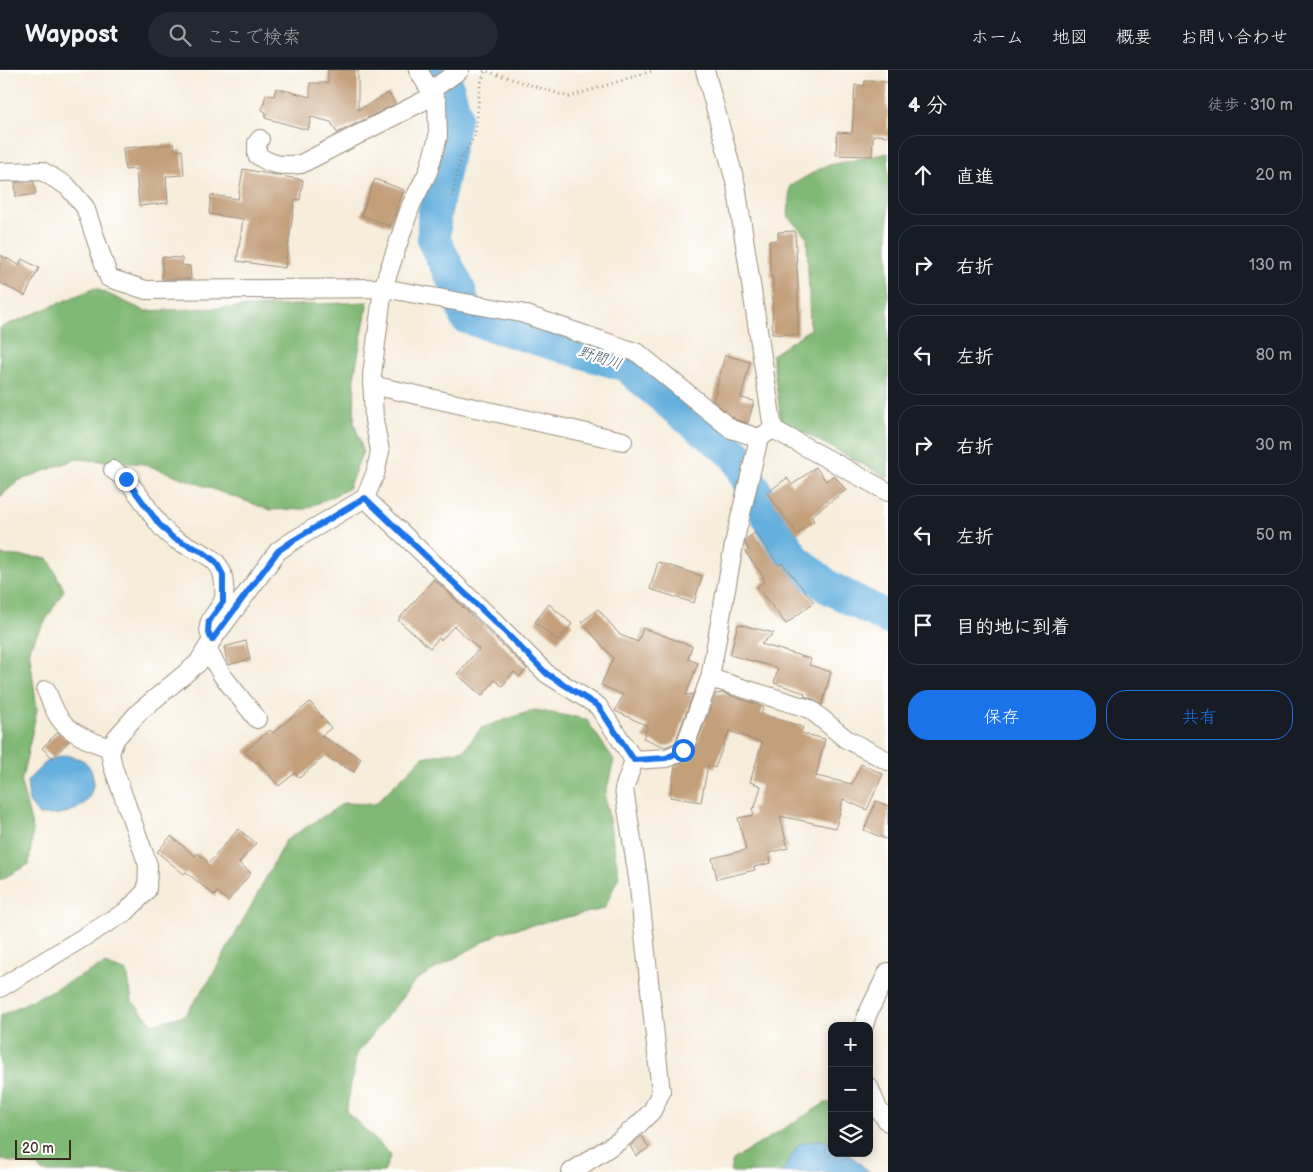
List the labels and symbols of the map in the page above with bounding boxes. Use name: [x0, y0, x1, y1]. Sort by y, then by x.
water label: 野間川: [576, 342, 624, 374]
route end: [115, 468, 138, 491]
route start: [672, 739, 695, 762]
scale bar: [15, 1137, 71, 1160]

